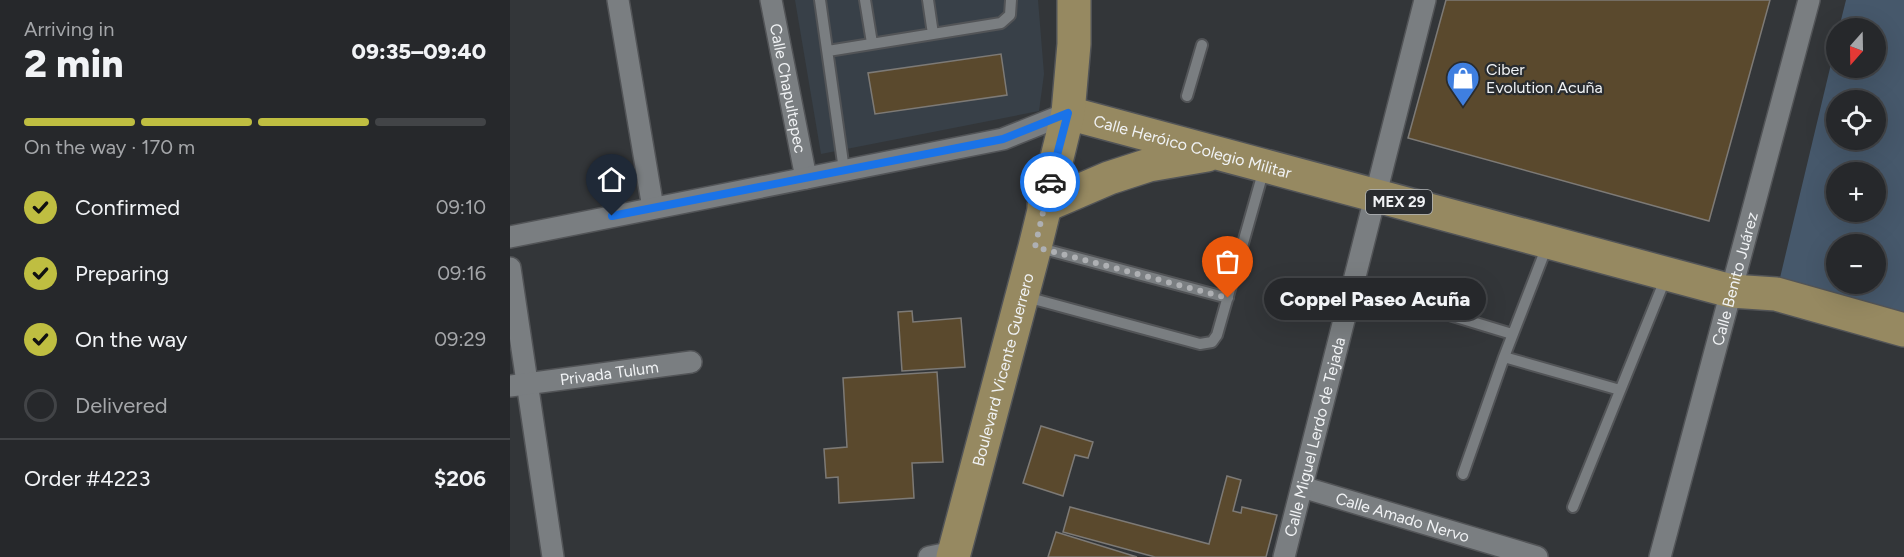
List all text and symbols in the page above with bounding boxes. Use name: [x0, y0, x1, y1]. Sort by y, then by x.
text: Arriving in: [24, 17, 114, 41]
north arrow: [1826, 18, 1886, 78]
map controls: [1826, 18, 1886, 294]
street label: Calle Chapultepec: [766, 22, 810, 155]
text: 09:35–09:40: [352, 38, 486, 65]
text: 2 min: [24, 40, 124, 87]
shop icon: Ciber Evolution Acuña: [1445, 60, 1481, 107]
place label: Ciber Evolution Acuña: [1486, 60, 1603, 97]
button: locate: [1826, 90, 1886, 150]
street label: Calle Heróico Colegio Militar: [1091, 111, 1294, 183]
text: On the way · 170 m: [24, 135, 195, 159]
courier: [1020, 152, 1080, 212]
pin: [586, 154, 637, 216]
button: +: [1826, 162, 1886, 222]
icon: home: [595, 163, 628, 196]
icon: car: [1034, 166, 1067, 199]
road number: MEX 29: [1366, 190, 1432, 214]
icon: check: [24, 191, 57, 224]
text: Confirmed: [75, 194, 180, 221]
text: 09:10: [436, 195, 486, 219]
street label: Calle Benito Juárez: [1708, 210, 1762, 348]
button: −: [1826, 234, 1886, 294]
pin: [1202, 236, 1253, 298]
icon: bag: [1211, 245, 1244, 278]
icon: check: [24, 257, 57, 290]
text: Preparing: [75, 260, 169, 287]
text: 09:16: [437, 261, 486, 285]
street label: Boulevard Vicente Guerrero: [968, 271, 1038, 468]
callout: Coppel Paseo Acuña: [1264, 277, 1486, 319]
text: Coppel Paseo Acuña: [1280, 287, 1470, 311]
icon: check: [24, 323, 57, 356]
text: On the way: [75, 326, 187, 353]
text: 09:29: [434, 327, 486, 351]
street label: Calle Miguel Lerdo de Tejada: [1281, 335, 1349, 539]
street label: Privada Tulum: [559, 357, 660, 389]
text: Delivered: [75, 392, 168, 419]
text: Order #4223: [24, 465, 150, 492]
text: $206: [434, 465, 486, 492]
street label: Calle Amado Nervo: [1333, 489, 1472, 546]

